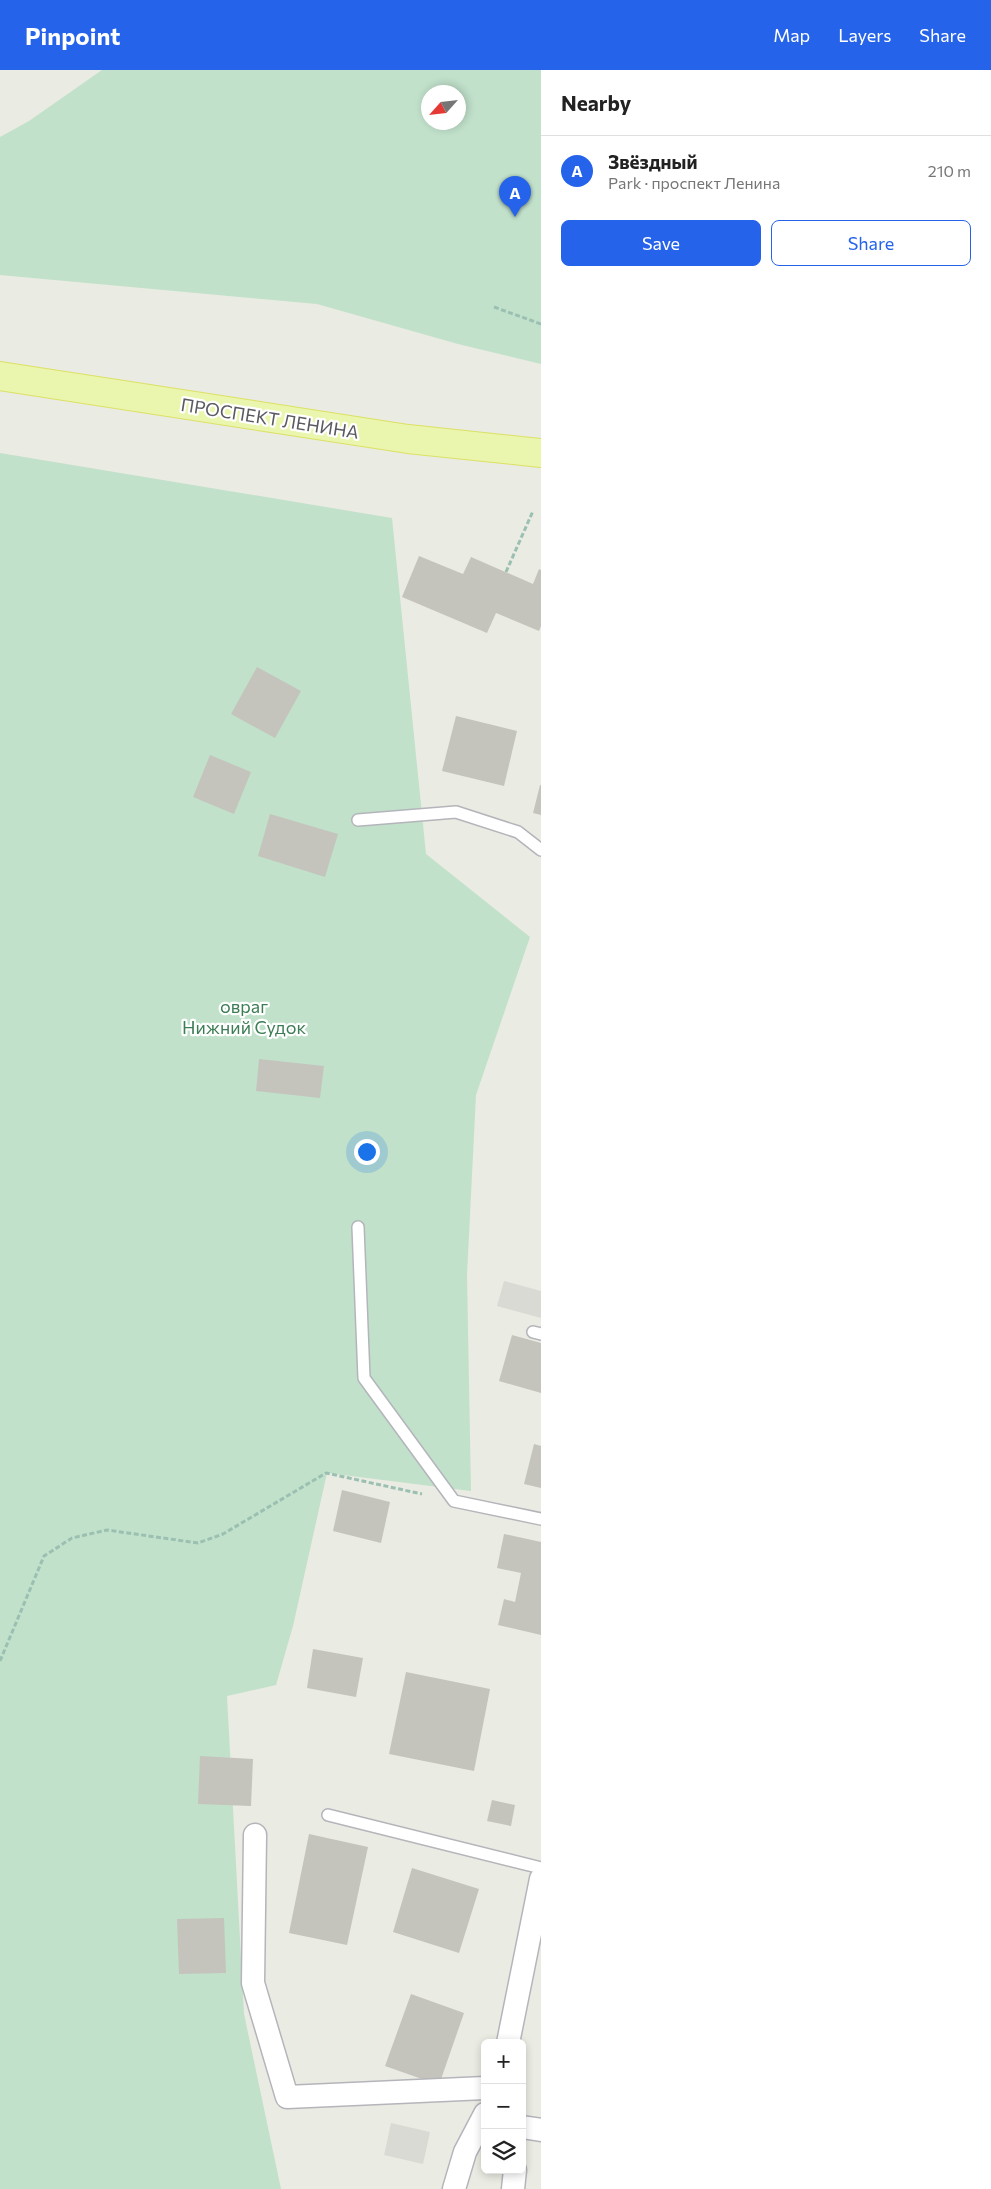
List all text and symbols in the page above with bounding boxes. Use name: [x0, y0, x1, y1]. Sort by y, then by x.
text: Pinpoint: [25, 21, 120, 50]
text: Map: [773, 24, 810, 46]
text: Layers: [838, 24, 891, 46]
text: Share: [919, 24, 966, 46]
north arrow: [421, 85, 466, 130]
text: Nearby: [561, 90, 631, 115]
text: Звёздный: [608, 150, 698, 173]
text: A: [571, 161, 583, 180]
text: 210 m: [928, 161, 971, 180]
text: Park · проспект Ленина: [608, 173, 780, 192]
pin: A: [499, 176, 531, 217]
button: Save: [561, 220, 761, 266]
button: Share: [771, 220, 971, 266]
street label: ПРОСПЕКТ ЛЕНИНА: [179, 393, 361, 443]
park label: овраг Нижний Судок: [182, 995, 306, 1038]
your location: [354, 1139, 380, 1165]
map controls: [481, 2039, 526, 2174]
button: +: [481, 2039, 526, 2084]
button: −: [481, 2084, 526, 2129]
button: layers: [481, 2129, 526, 2174]

